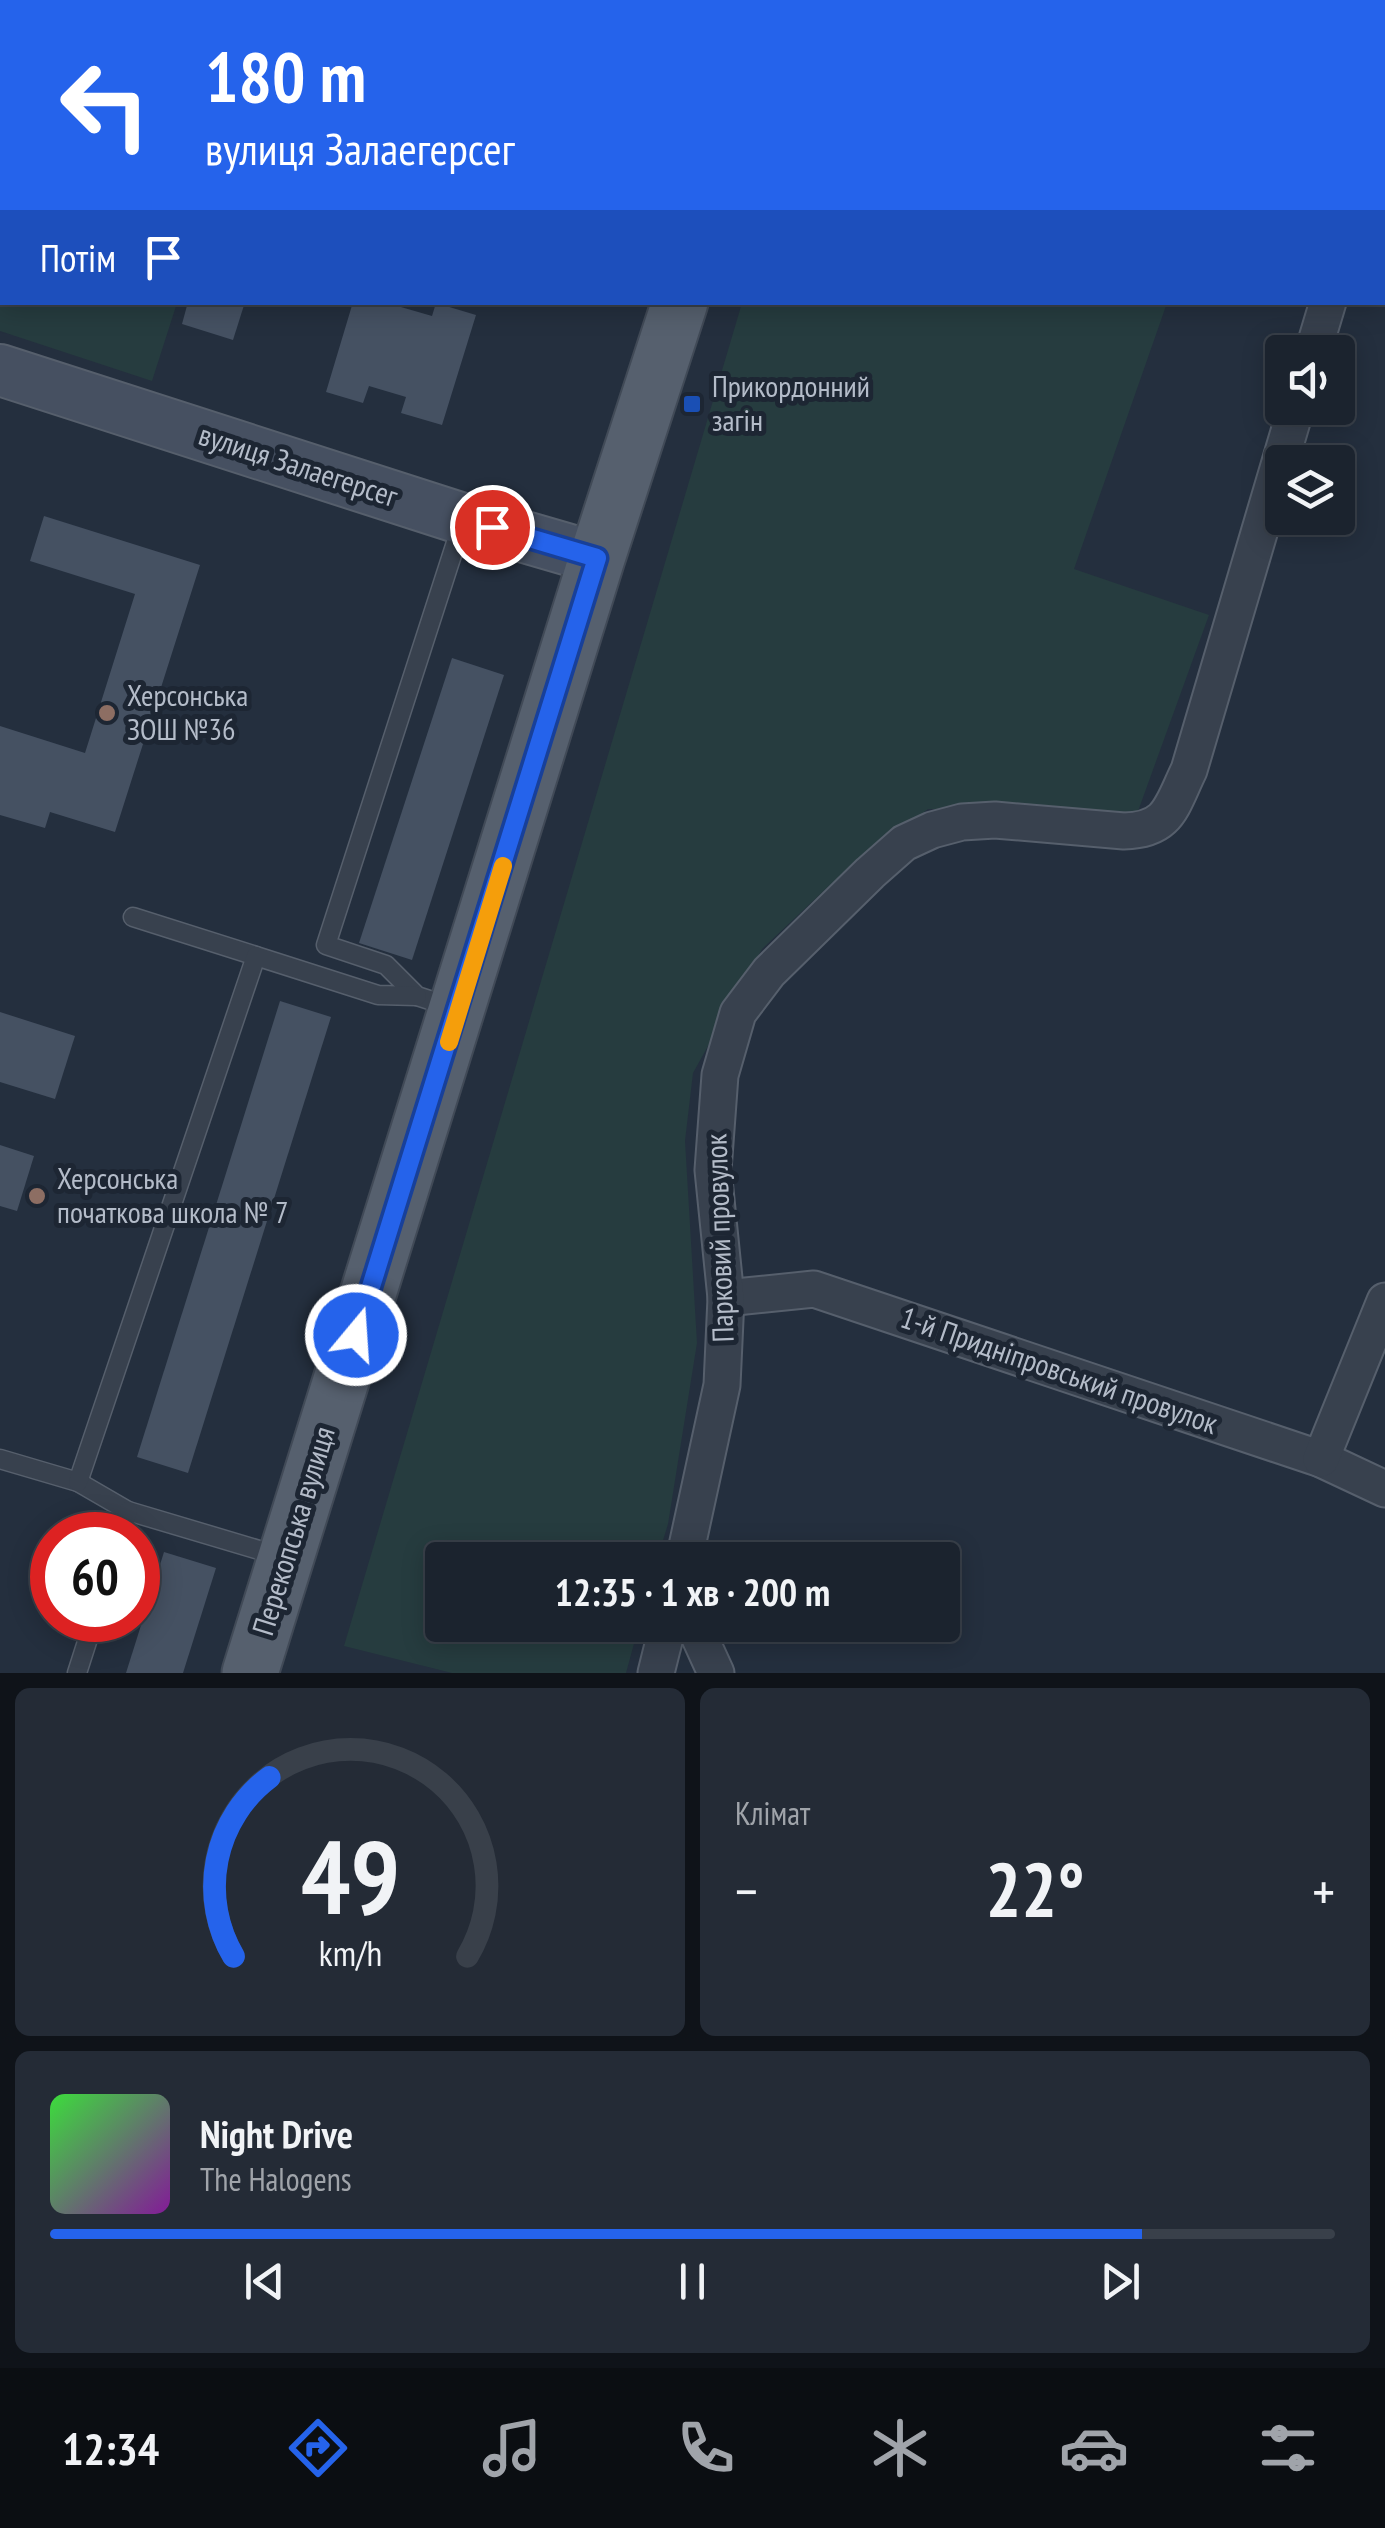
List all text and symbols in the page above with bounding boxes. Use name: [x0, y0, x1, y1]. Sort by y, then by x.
text: 180 m: [205, 31, 366, 121]
icon: left: [40, 40, 170, 170]
text: вулиця Залаегерсег: [205, 119, 515, 177]
icon: arrive: [136, 230, 191, 285]
text: Потім: [40, 233, 116, 282]
map controls: [1265, 335, 1355, 535]
button: sound: [1265, 335, 1355, 425]
place label: Прикордонний загін: [712, 366, 870, 439]
marker: Прикордонний загін: [681, 393, 703, 415]
street label: вулиця Залаегерсег: [194, 414, 403, 515]
button: layers: [1265, 445, 1355, 535]
pin: [450, 485, 535, 570]
icon: arrive: [465, 500, 520, 555]
place label: Херсонська ЗОШ №36: [127, 675, 248, 748]
marker: Херсонська ЗОШ №36: [96, 702, 118, 724]
street label: Парковий провулок: [695, 1133, 742, 1343]
place label: Херсонська початкова школа № 7: [57, 1158, 288, 1231]
marker: Херсонська початкова школа № 7: [26, 1185, 48, 1207]
position arrow: [304, 1283, 408, 1387]
street label: 1-й Придніпровський провулок: [896, 1297, 1223, 1442]
street label: Перекопська вулиця: [242, 1422, 343, 1640]
speed limit sign: 60: [30, 1512, 160, 1642]
text: 12:35 · 1 хв · 200 m: [555, 1567, 830, 1616]
text: Клімат: [735, 1792, 810, 1834]
text: 49: [300, 1808, 400, 1943]
text: 22°: [985, 1841, 1085, 1938]
text: −: [735, 1855, 758, 1926]
text: +: [1312, 1855, 1335, 1926]
text: km/h: [318, 1930, 382, 1976]
text: Night Drive: [200, 2109, 353, 2158]
text: The Halogens: [200, 2158, 352, 2200]
icon: previous: [237, 2254, 292, 2309]
icon: pause: [665, 2254, 720, 2309]
icon: next: [1093, 2254, 1148, 2309]
icon: directions: [283, 2413, 353, 2483]
icon: music: [477, 2413, 547, 2483]
icon: phone: [671, 2413, 741, 2483]
icon: climate: [865, 2413, 935, 2483]
icon: car: [1059, 2413, 1129, 2483]
icon: filters: [1253, 2413, 1323, 2483]
text: 12:34: [62, 2419, 159, 2477]

